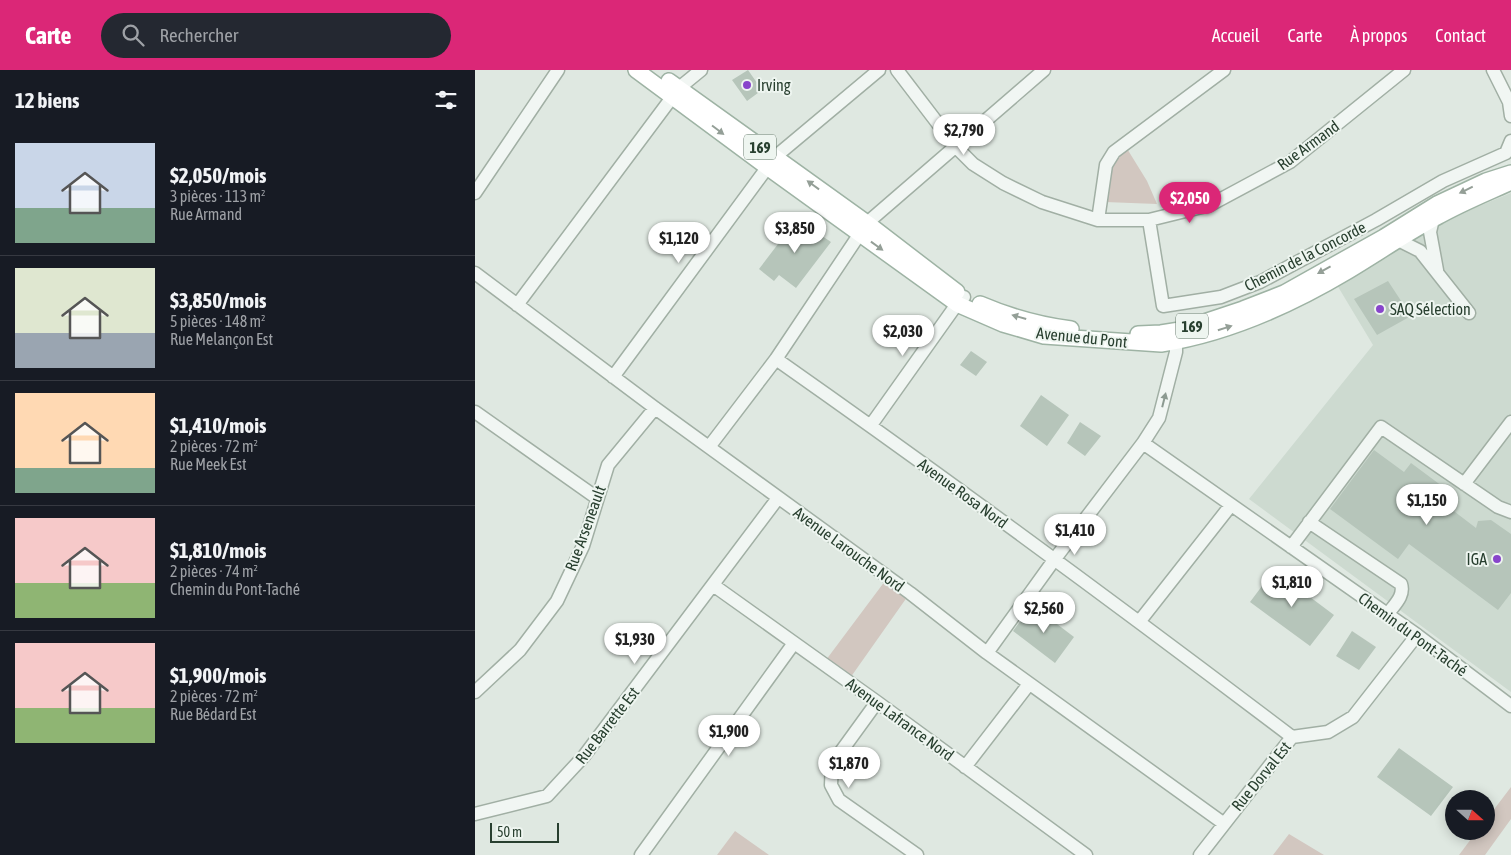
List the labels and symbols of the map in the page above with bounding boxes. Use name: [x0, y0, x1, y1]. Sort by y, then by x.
place label: Irving: [757, 76, 791, 95]
marker: Irving: [741, 79, 753, 91]
pin: $2,790: [923, 114, 1005, 156]
street label: Rue Armand: [1274, 117, 1342, 173]
one-way arrow: [711, 125, 725, 135]
road number: 169: [744, 134, 776, 160]
one-way arrow: [807, 179, 820, 190]
pin: $2,050: [1149, 182, 1231, 224]
one-way arrow: [1459, 187, 1473, 195]
pin: $3,850: [754, 212, 836, 254]
street label: Chemin de la Concorde: [1241, 218, 1369, 294]
pin: $1,120: [638, 222, 720, 264]
one-way arrow: [870, 241, 884, 251]
one-way arrow: [1318, 266, 1331, 275]
place label: SAQ Sélection: [1390, 300, 1471, 318]
marker: SAQ Sélection: [1374, 303, 1386, 315]
one-way arrow: [1011, 312, 1026, 320]
pin: $2,030: [862, 314, 944, 357]
road number: 169: [1176, 314, 1208, 338]
street label: Avenue du Pont: [1036, 323, 1129, 351]
one-way arrow: [1217, 324, 1232, 331]
one-way arrow: [1160, 392, 1168, 407]
street label: Avenue Rosa Nord: [915, 454, 1011, 532]
street label: Rue Arseneault: [561, 482, 609, 573]
pin: $1,150: [1386, 484, 1468, 526]
street label: Avenue Larouche Nord: [790, 503, 908, 595]
pin: $1,410: [1034, 514, 1116, 556]
place label: IGA: [1467, 550, 1487, 568]
marker: IGA: [1491, 553, 1503, 565]
pin: $1,810: [1251, 566, 1333, 608]
street label: Chemin du Pont-Taché: [1355, 589, 1471, 679]
pin: $2,560: [1003, 592, 1085, 634]
pin: $1,930: [594, 622, 676, 665]
street label: Avenue Lafrance Nord: [843, 674, 957, 764]
street label: Rue Barrette Est: [571, 683, 643, 767]
pin: $1,900: [688, 714, 770, 757]
street label: Rue Dorval Est: [1228, 737, 1295, 814]
pin: $1,870: [808, 746, 890, 789]
north arrow: [1445, 790, 1495, 840]
scale bar: [490, 820, 559, 843]

